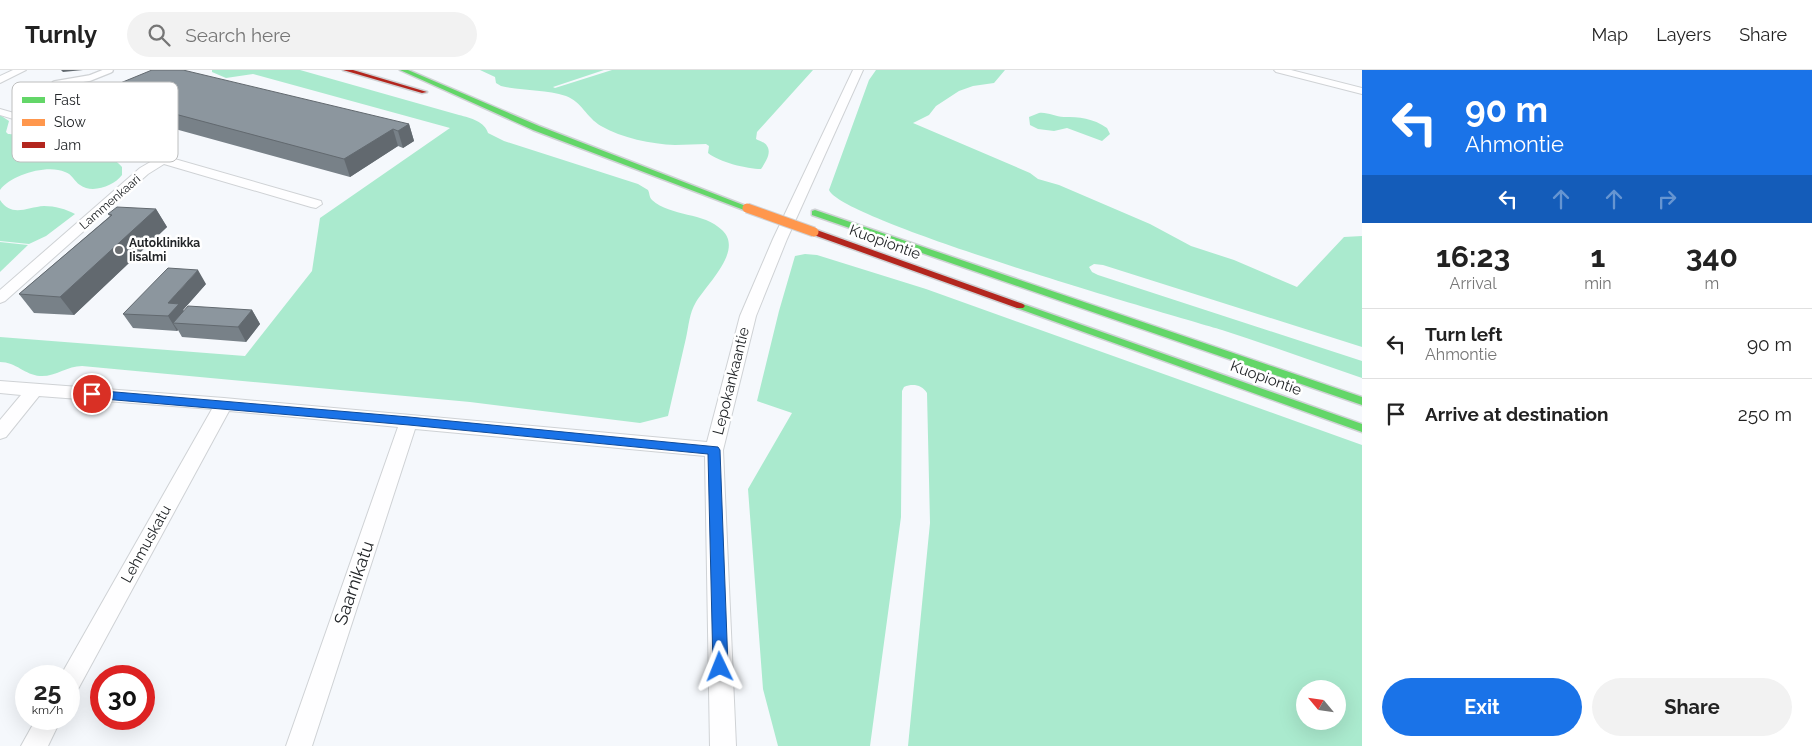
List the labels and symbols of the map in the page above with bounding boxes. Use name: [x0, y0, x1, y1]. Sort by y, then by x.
legend: [12, 82, 178, 162]
text: Fast: [54, 92, 81, 108]
text: Slow: [54, 114, 86, 130]
text: Jam: [54, 137, 81, 153]
street label: Lammenkaari: [77, 172, 143, 232]
street label: Kuopiontie: [847, 221, 923, 263]
place label: Autoklinikka Iisalmi: [129, 236, 200, 264]
marker: Autoklinikka Iisalmi: [113, 244, 125, 256]
street label: Lepokankaantie: [709, 325, 753, 437]
street label: Kuopiontie: [1228, 357, 1304, 399]
pin: [71, 373, 113, 415]
street label: Lehmuskatu: [117, 502, 175, 586]
street label: Saarnikatu: [329, 538, 378, 628]
position arrow: [693, 640, 745, 692]
speed limit sign: 30: [90, 665, 155, 730]
north arrow: [1296, 680, 1346, 730]

